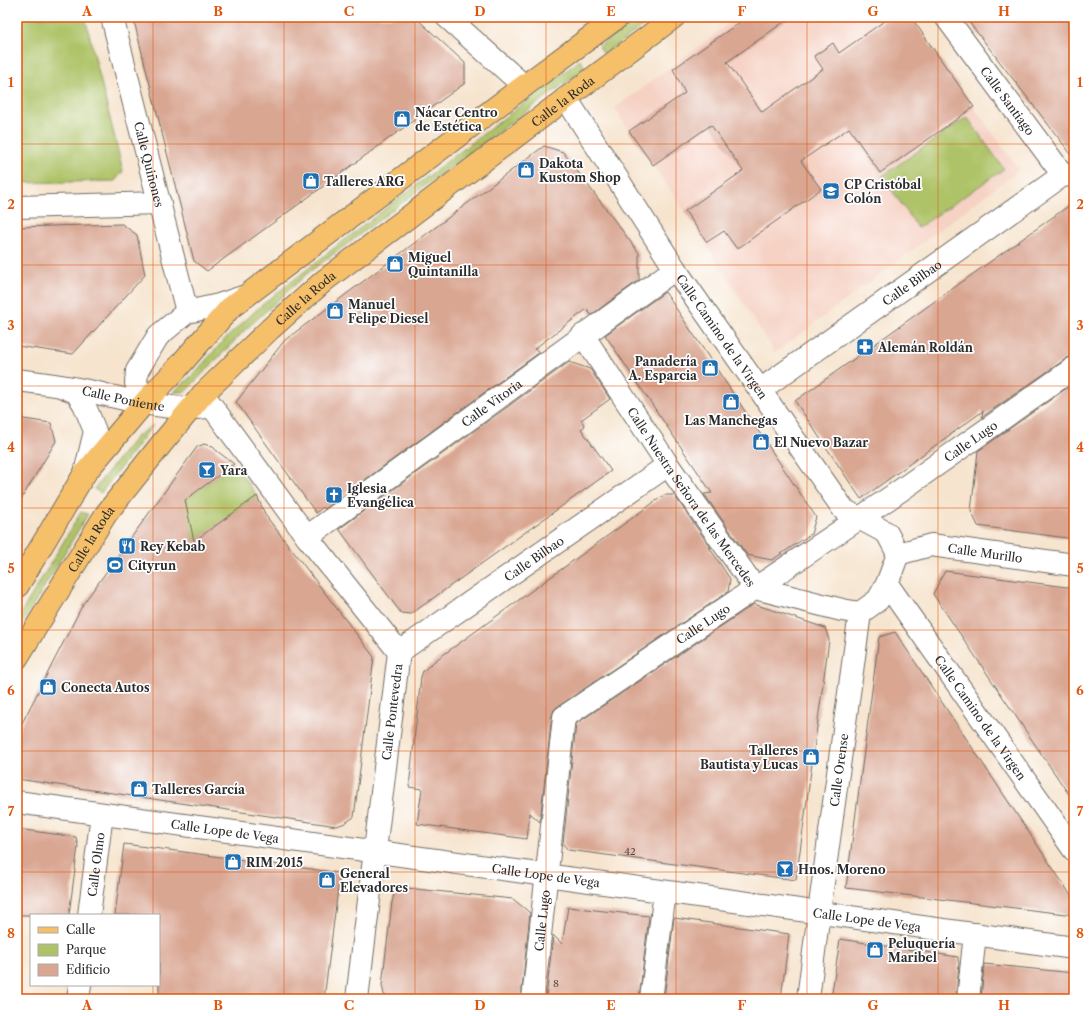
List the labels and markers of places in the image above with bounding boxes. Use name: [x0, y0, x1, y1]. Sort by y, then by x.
place label: Nácar Centro de Estética: [415, 105, 498, 134]
shop icon: Nácar Centro de Estética: [392, 109, 412, 129]
place label: Dakota Kustom Shop: [539, 156, 621, 185]
shop icon: Dakota Kustom Shop: [516, 160, 536, 180]
shop icon: Talleres ARG: [301, 171, 321, 191]
place label: Talleres ARG: [324, 174, 404, 189]
place label: CP Cristóbal Colón: [844, 177, 921, 206]
school or university icon: CP Cristóbal Colón: [821, 181, 841, 201]
place label: Miguel Quintanilla: [408, 250, 479, 279]
shop icon: Miguel Quintanilla: [385, 254, 405, 274]
place label: Manuel Felipe Diesel: [348, 297, 428, 326]
shop icon: Manuel Felipe Diesel: [325, 301, 345, 321]
pharmacy icon: Alemán Roldán: [855, 337, 875, 357]
place label: Alemán Roldán: [877, 340, 974, 355]
place label: Panadería A. Esparcia: [628, 354, 698, 383]
shop icon: Panadería A. Esparcia: [700, 358, 720, 378]
shop icon: Las Manchegas: [721, 392, 741, 412]
place label: Las Manchegas: [684, 413, 778, 428]
shop icon: El Nuevo Bazar: [751, 432, 771, 452]
place label: El Nuevo Bazar: [774, 435, 868, 450]
bar icon: Yara: [197, 460, 217, 480]
place label: Yara: [219, 463, 249, 478]
place label: Iglesia Evangélica: [347, 481, 415, 510]
church icon: Iglesia Evangélica: [324, 485, 344, 505]
restaurant icon: Rey Kebab: [117, 536, 137, 556]
place label: Rey Kebab: [140, 539, 205, 554]
sports icon: Cityrun: [105, 555, 125, 575]
place label: Cityrun: [128, 558, 177, 573]
shop icon: Conecta Autos: [38, 677, 58, 697]
place label: Conecta Autos: [61, 680, 150, 695]
place label: Talleres Bautista y Lucas: [700, 743, 798, 772]
shop icon: Talleres Bautista y Lucas: [801, 747, 821, 767]
shop icon: Talleres García: [129, 779, 149, 799]
place label: Talleres García: [152, 782, 246, 797]
shop icon: RIM 2015: [223, 852, 243, 872]
place label: RIM 2015: [246, 855, 303, 870]
bar icon: Hnos. Moreno: [775, 859, 795, 879]
place label: Hnos. Moreno: [798, 862, 886, 877]
place label: General Elevadores: [340, 866, 408, 895]
shop icon: General Elevadores: [317, 870, 337, 890]
place label: Peluquería Maribel: [888, 936, 956, 965]
shop icon: Peluquería Maribel: [865, 940, 885, 960]

